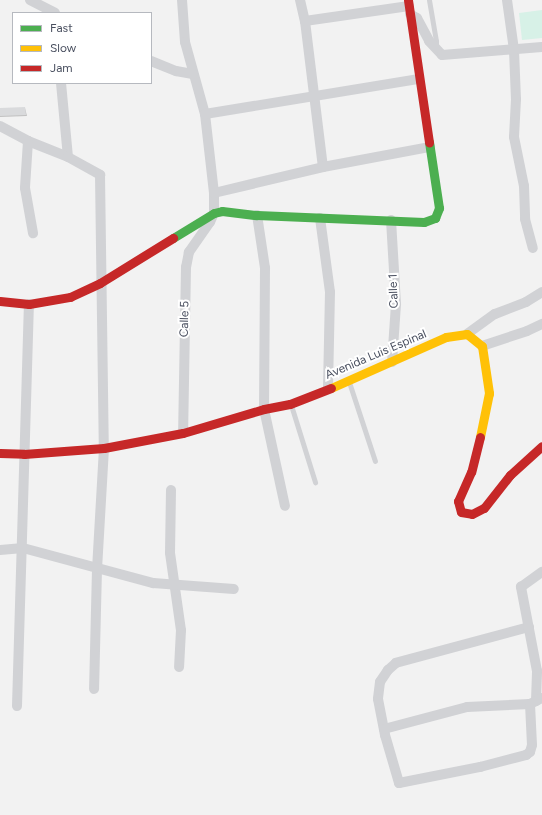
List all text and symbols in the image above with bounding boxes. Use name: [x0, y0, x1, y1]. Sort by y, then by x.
legend: [12, 12, 152, 84]
text: Fast: [50, 21, 73, 35]
text: Slow: [50, 41, 76, 55]
text: Jam: [50, 61, 73, 75]
street label: Calle 1: [386, 273, 402, 309]
street label: Calle 5: [177, 301, 193, 337]
street label: Avenida Luis Espinal: [323, 327, 429, 383]

